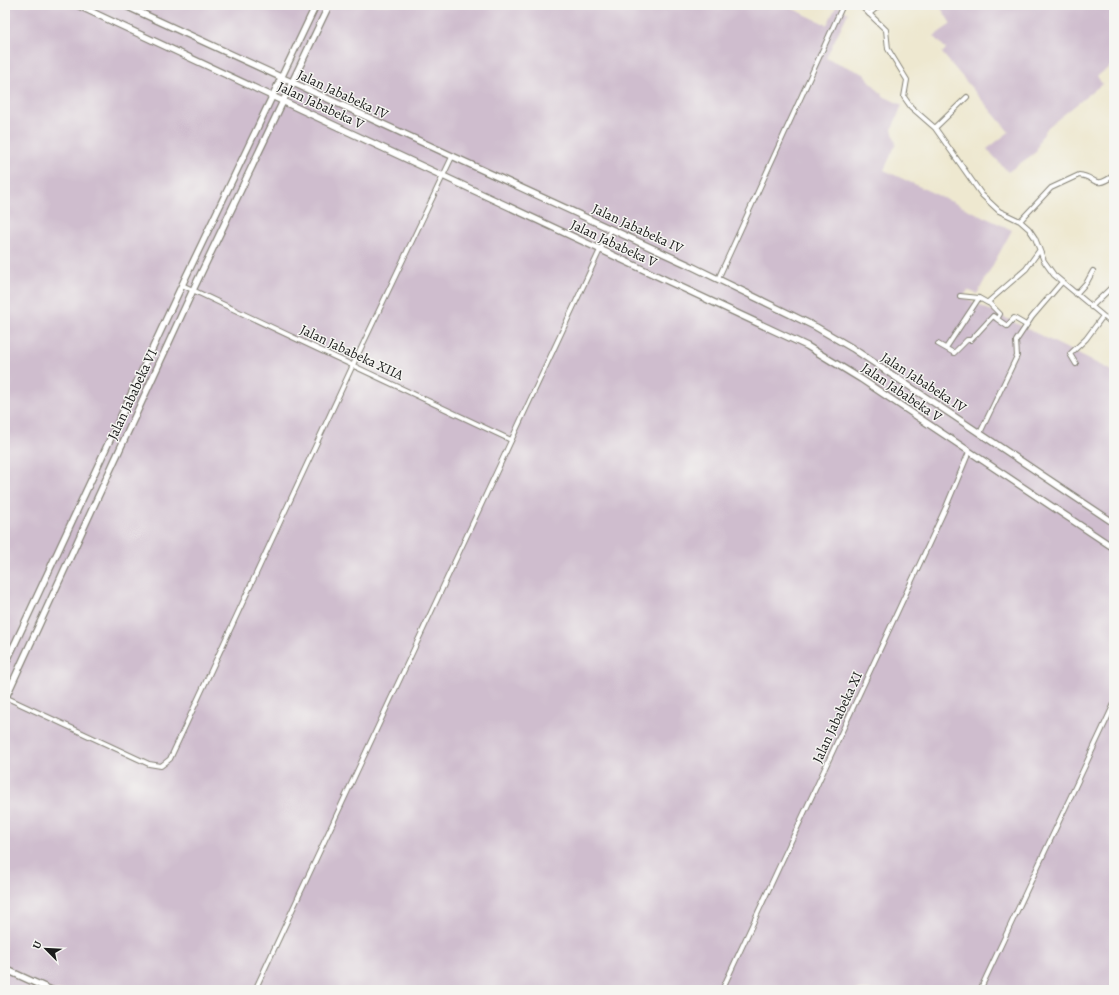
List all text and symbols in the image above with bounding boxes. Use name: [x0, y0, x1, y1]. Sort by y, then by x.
street label: Jalan Jababeka IV: [294, 65, 392, 124]
street label: Jalan Jababeka V: [274, 77, 367, 134]
street label: Jalan Jababeka IV: [589, 199, 687, 258]
street label: Jalan Jababeka V: [567, 215, 660, 272]
street label: Jalan Jababeka XIIA: [297, 320, 407, 385]
street label: Jalan Jababeka VI: [103, 346, 162, 443]
street label: Jalan Jababeka IV: [877, 348, 971, 417]
street label: Jalan Jababeka V: [858, 358, 946, 427]
street label: Jalan Jababeka XI: [808, 668, 867, 766]
north arrow: [26, 929, 66, 969]
text: U: [29, 938, 46, 951]

